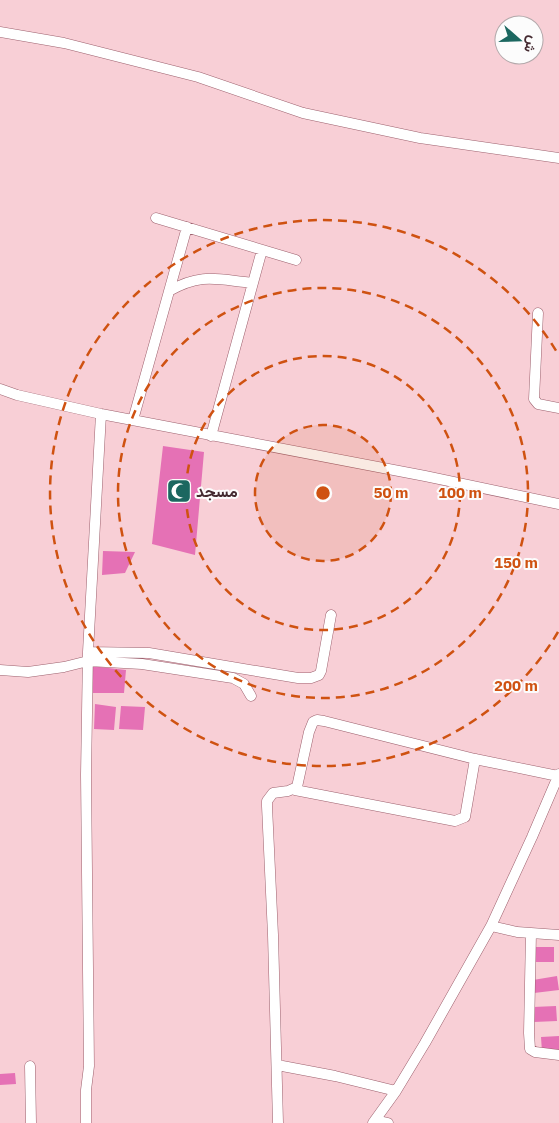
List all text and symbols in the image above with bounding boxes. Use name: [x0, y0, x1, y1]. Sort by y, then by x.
north arrow: [494, 15, 544, 65]
text: ش: [520, 33, 543, 56]
mosque icon: مسجد: [166, 478, 192, 504]
place label: مسجد: [196, 481, 238, 501]
text: 50 m: [374, 483, 408, 502]
text: 100 m: [438, 483, 482, 502]
centre of rings: [314, 484, 332, 502]
text: 150 m: [494, 553, 538, 572]
text: 200 m: [494, 676, 538, 695]

